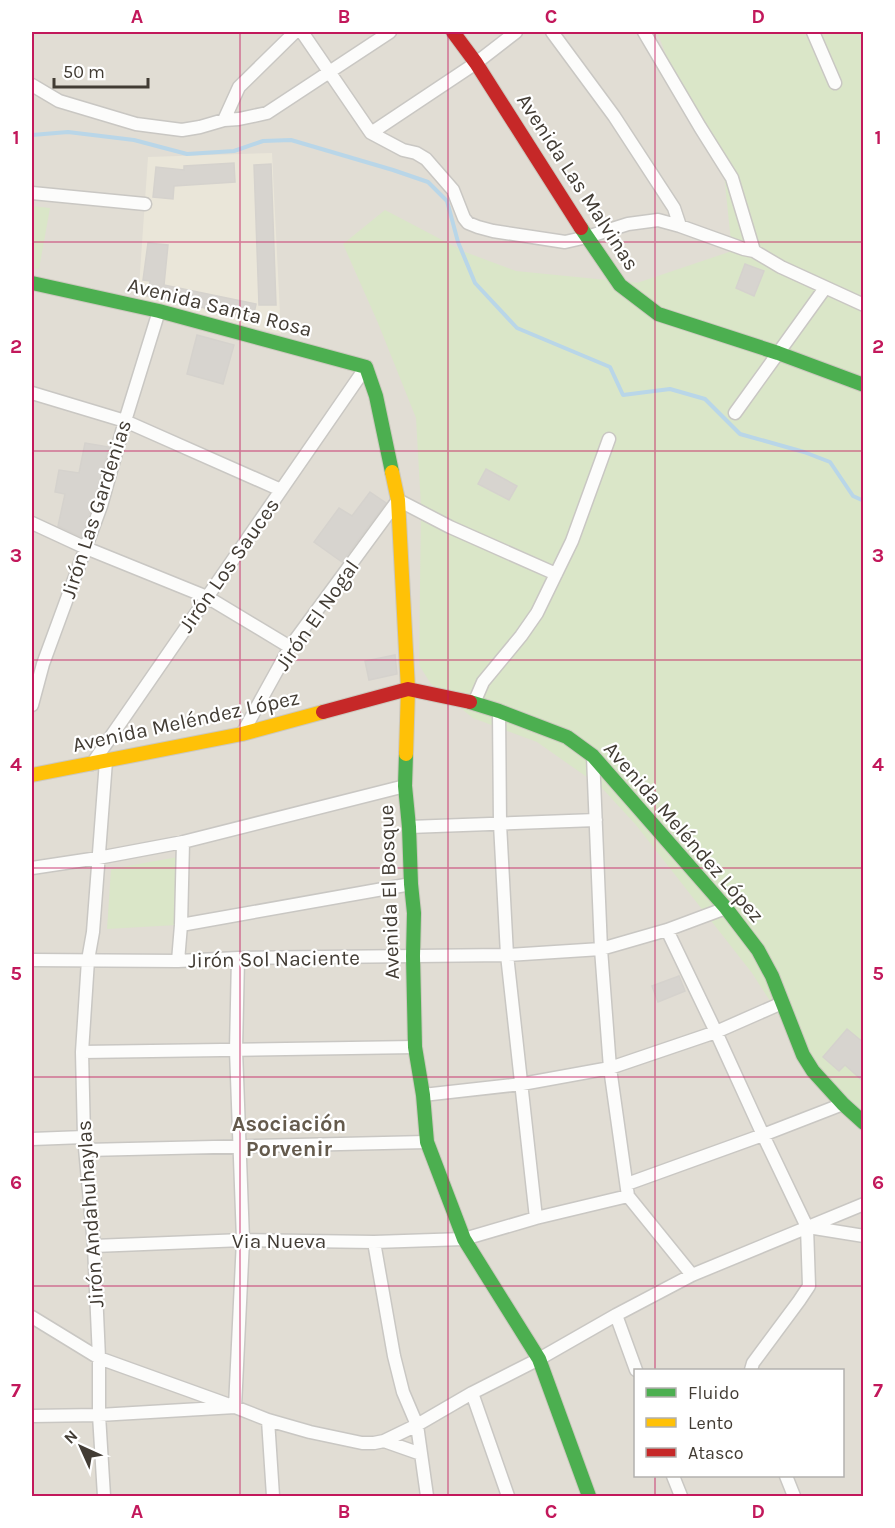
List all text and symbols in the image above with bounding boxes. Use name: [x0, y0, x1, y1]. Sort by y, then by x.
text: A: [131, 5, 144, 28]
text: B: [338, 5, 350, 28]
text: C: [545, 5, 557, 28]
text: D: [751, 5, 765, 28]
scale bar: [54, 51, 148, 89]
text: 50 m: [63, 61, 105, 83]
street label: Avenida Las Malvinas: [512, 89, 644, 275]
text: 1: [12, 126, 20, 149]
text: 1: [874, 126, 882, 149]
street label: Avenida Santa Rosa: [125, 272, 315, 342]
text: 2: [10, 335, 22, 358]
text: 2: [872, 335, 884, 358]
street label: Jirón Las Gardenias: [56, 417, 136, 601]
street label: Jirón Los Sauces: [174, 493, 284, 637]
text: 3: [10, 544, 22, 567]
text: 3: [872, 544, 884, 567]
street label: Jirón El Nogal: [270, 555, 364, 675]
street label: Avenida Meléndez López: [70, 685, 302, 757]
street label: Avenida Meléndez López: [599, 737, 769, 927]
text: 4: [10, 753, 22, 776]
text: 4: [872, 753, 884, 776]
street label: Avenida El Bosque: [374, 804, 404, 980]
street label: Jirón Sol Naciente: [188, 946, 360, 972]
text: 5: [10, 962, 22, 985]
text: 5: [872, 962, 884, 985]
district label: Asociación Porvenir: [232, 1111, 346, 1162]
street label: Jirón Andahuhaylas: [71, 1119, 109, 1309]
text: 6: [10, 1171, 22, 1194]
text: 6: [872, 1171, 884, 1194]
street label: Via Nueva: [232, 1229, 326, 1253]
legend: [634, 1369, 844, 1477]
text: 7: [11, 1379, 21, 1402]
text: 7: [873, 1379, 883, 1402]
text: Fluido: [688, 1382, 739, 1404]
text: Lento: [688, 1412, 733, 1434]
north arrow: [51, 1417, 111, 1477]
text: N: [60, 1426, 82, 1448]
text: Atasco: [688, 1442, 744, 1464]
text: A: [131, 1500, 144, 1523]
text: B: [338, 1500, 350, 1523]
text: C: [545, 1500, 557, 1523]
text: D: [751, 1500, 765, 1523]

